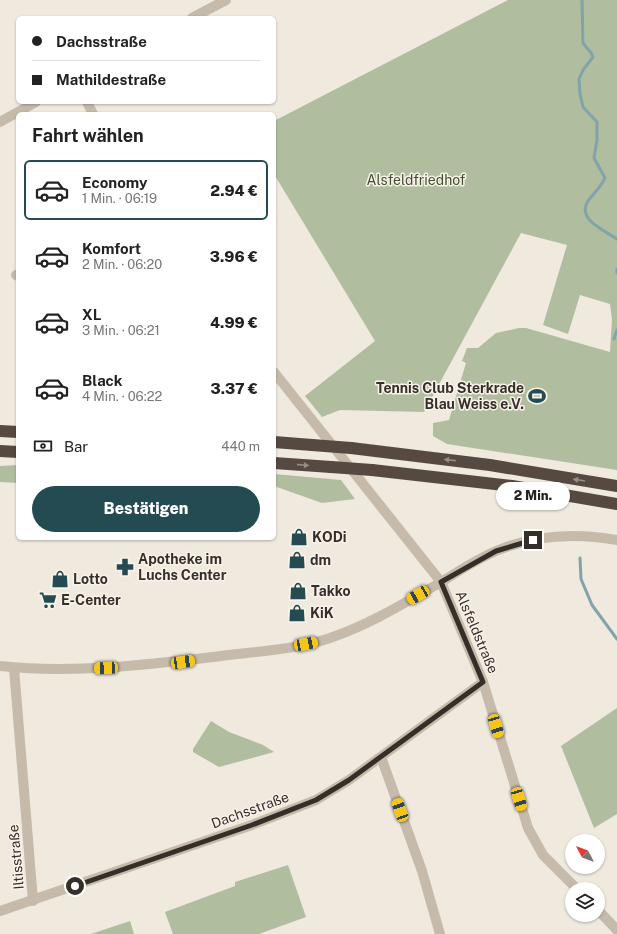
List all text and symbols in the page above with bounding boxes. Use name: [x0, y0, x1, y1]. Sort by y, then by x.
text: Dachsstraße: [56, 33, 147, 50]
text: Mathildestraße: [56, 71, 166, 88]
text: Fahrt wählen: [32, 125, 144, 146]
icon: car: [34, 172, 70, 208]
park label: Alsfeldfriedhof: [367, 172, 466, 188]
text: Economy: [82, 174, 147, 191]
text: 2.94 €: [210, 182, 258, 199]
text: 1 Min. · 06:19: [82, 191, 157, 206]
icon: car: [34, 238, 70, 274]
text: Komfort: [82, 240, 141, 257]
text: 3.96 €: [210, 248, 258, 265]
text: 2 Min. · 06:20: [82, 257, 162, 272]
icon: car: [34, 304, 70, 340]
text: XL: [82, 306, 101, 323]
text: 4.99 €: [210, 314, 258, 331]
text: 3 Min. · 06:21: [82, 323, 160, 338]
icon: car: [34, 370, 70, 406]
text: Black: [82, 372, 122, 389]
text: 3.37 €: [210, 380, 258, 397]
place label: Tennis Club Sterkrade Blau Weiss e.V.: [376, 380, 524, 412]
sports icon: Tennis Club Sterkrade Blau Weiss e.V.: [527, 386, 547, 406]
text: 4 Min. · 06:22: [82, 389, 162, 404]
icon: cash: [32, 435, 54, 457]
text: Bar: [64, 438, 88, 455]
text: 440 m: [221, 439, 260, 454]
one-way arrow: [444, 457, 456, 463]
one-way arrow: [297, 461, 309, 468]
one-way arrow: [572, 477, 585, 483]
callout: 2 Min.: [496, 482, 570, 510]
button: Bestätigen: [32, 486, 260, 532]
text: 2 Min.: [514, 488, 552, 503]
shop icon: KODi: [289, 527, 309, 547]
place label: KODi: [312, 529, 347, 545]
route end: [524, 531, 542, 549]
shop icon: dm: [287, 550, 307, 570]
place label: Apotheke im Luchs Center: [138, 551, 227, 583]
place label: dm: [310, 552, 331, 568]
pharmacy icon: Apotheke im Luchs Center: [115, 557, 135, 577]
shop icon: Lotto: [50, 569, 70, 589]
place label: Lotto: [73, 571, 108, 587]
shop icon: Takko: [288, 581, 308, 601]
place label: Takko: [311, 583, 351, 599]
car: [405, 584, 431, 606]
street label: Alsfeldstraße: [452, 588, 502, 676]
supermarket icon: E-Center: [38, 590, 58, 610]
place label: E-Center: [61, 592, 121, 608]
shop icon: KiK: [287, 603, 307, 623]
place label: KiK: [310, 605, 334, 621]
car: [293, 636, 319, 652]
car: [170, 654, 196, 670]
car: [94, 662, 118, 674]
car: [487, 713, 505, 739]
car: [510, 786, 528, 812]
street label: Dachsstraße: [209, 789, 291, 831]
car: [390, 797, 410, 823]
street label: Iltisstraße: [5, 824, 27, 890]
north arrow: [565, 834, 605, 874]
map controls: [565, 834, 605, 922]
route start: [66, 877, 84, 895]
button: layers: [565, 882, 605, 922]

